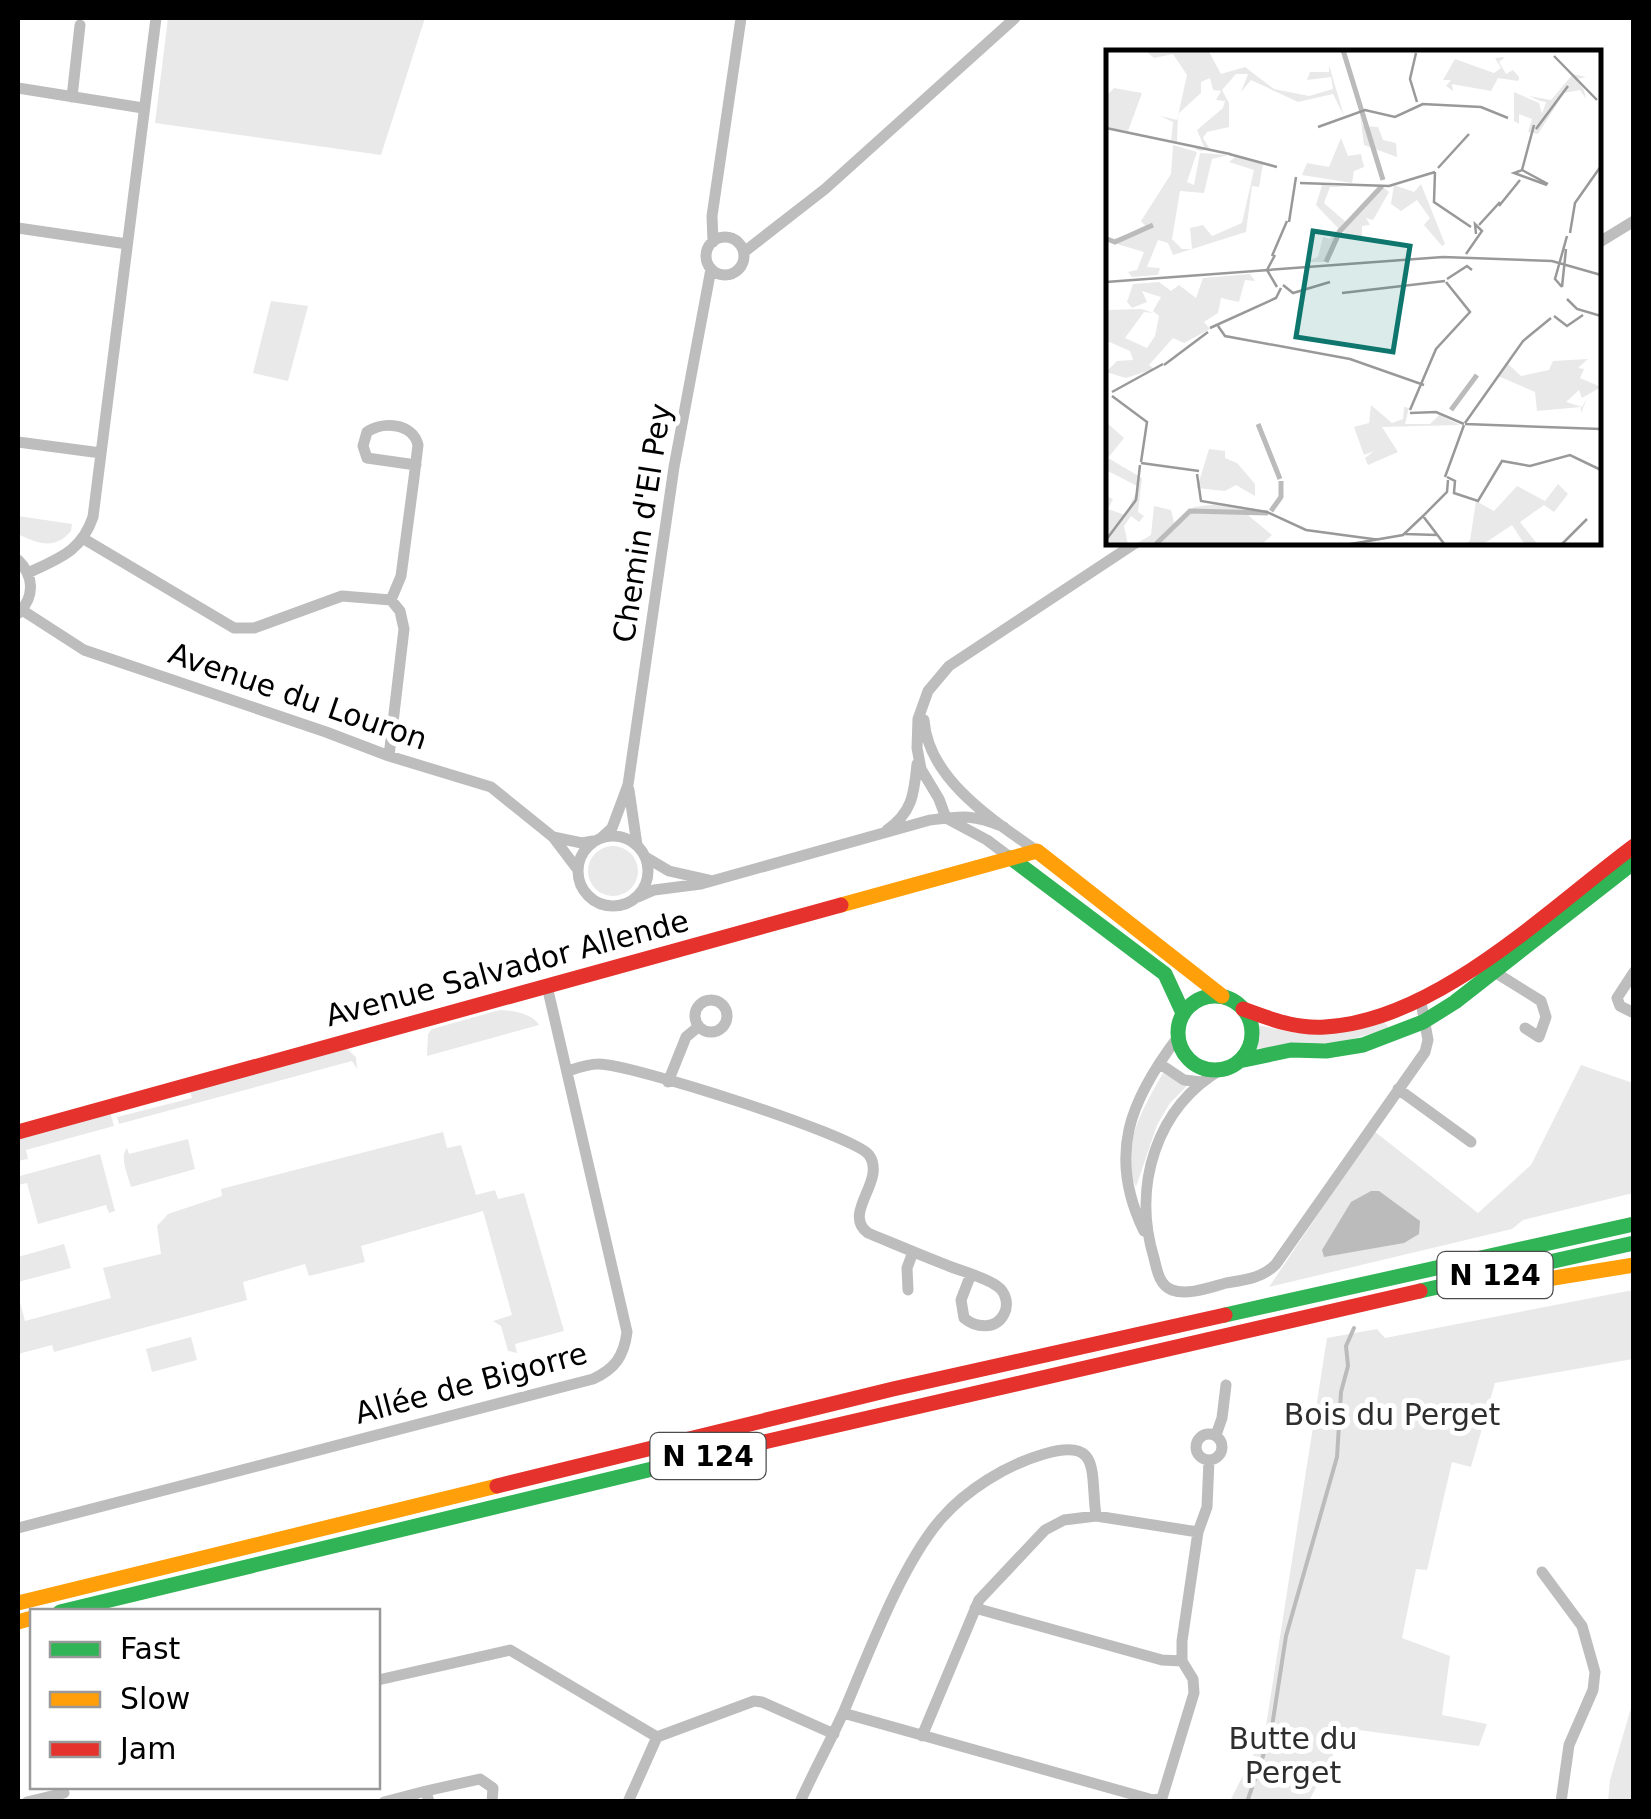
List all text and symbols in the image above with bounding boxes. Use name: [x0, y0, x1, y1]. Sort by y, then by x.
inset map: [1106, 50, 1601, 545]
street label: Chemin d'El Pey: [606, 401, 678, 645]
street label: Avenue du Louron: [164, 635, 432, 757]
street label: Avenue Salvador Allende: [322, 903, 692, 1033]
road number: N 124: [1438, 1252, 1552, 1298]
street label: Allée de Bigorre: [351, 1335, 591, 1431]
park label: Bois du Perget: [1284, 1397, 1501, 1432]
road number: N 124: [650, 1433, 766, 1479]
legend: [30, 1609, 380, 1789]
text: Fast: [120, 1631, 181, 1666]
text: Slow: [120, 1681, 190, 1716]
park label: Butte du Perget: [1228, 1721, 1358, 1790]
text: Jam: [118, 1731, 176, 1766]

